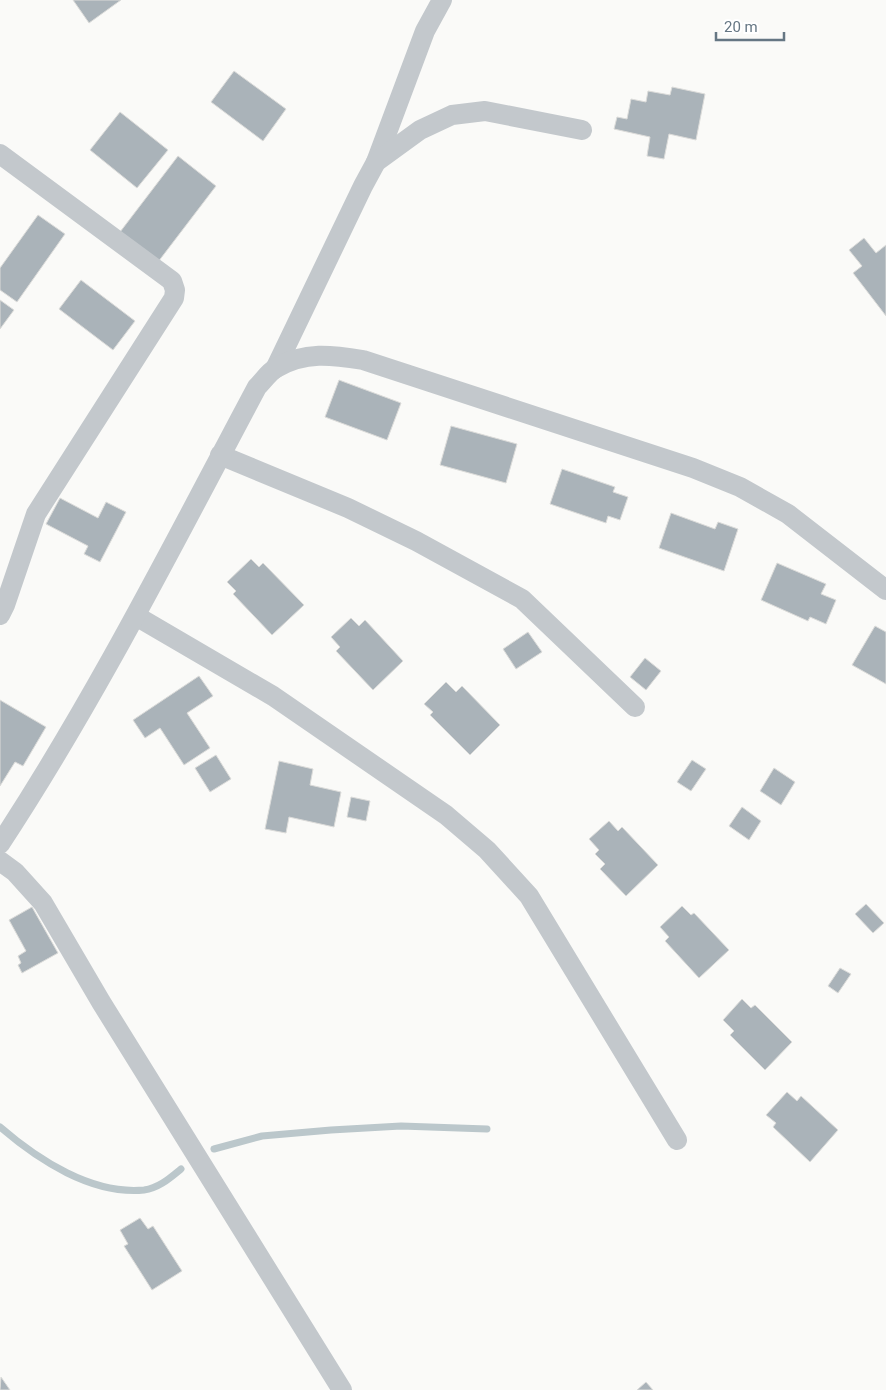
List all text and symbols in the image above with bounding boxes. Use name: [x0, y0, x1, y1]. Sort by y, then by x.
scale bar: [716, 10, 784, 42]
text: 20 m: [724, 18, 758, 36]

